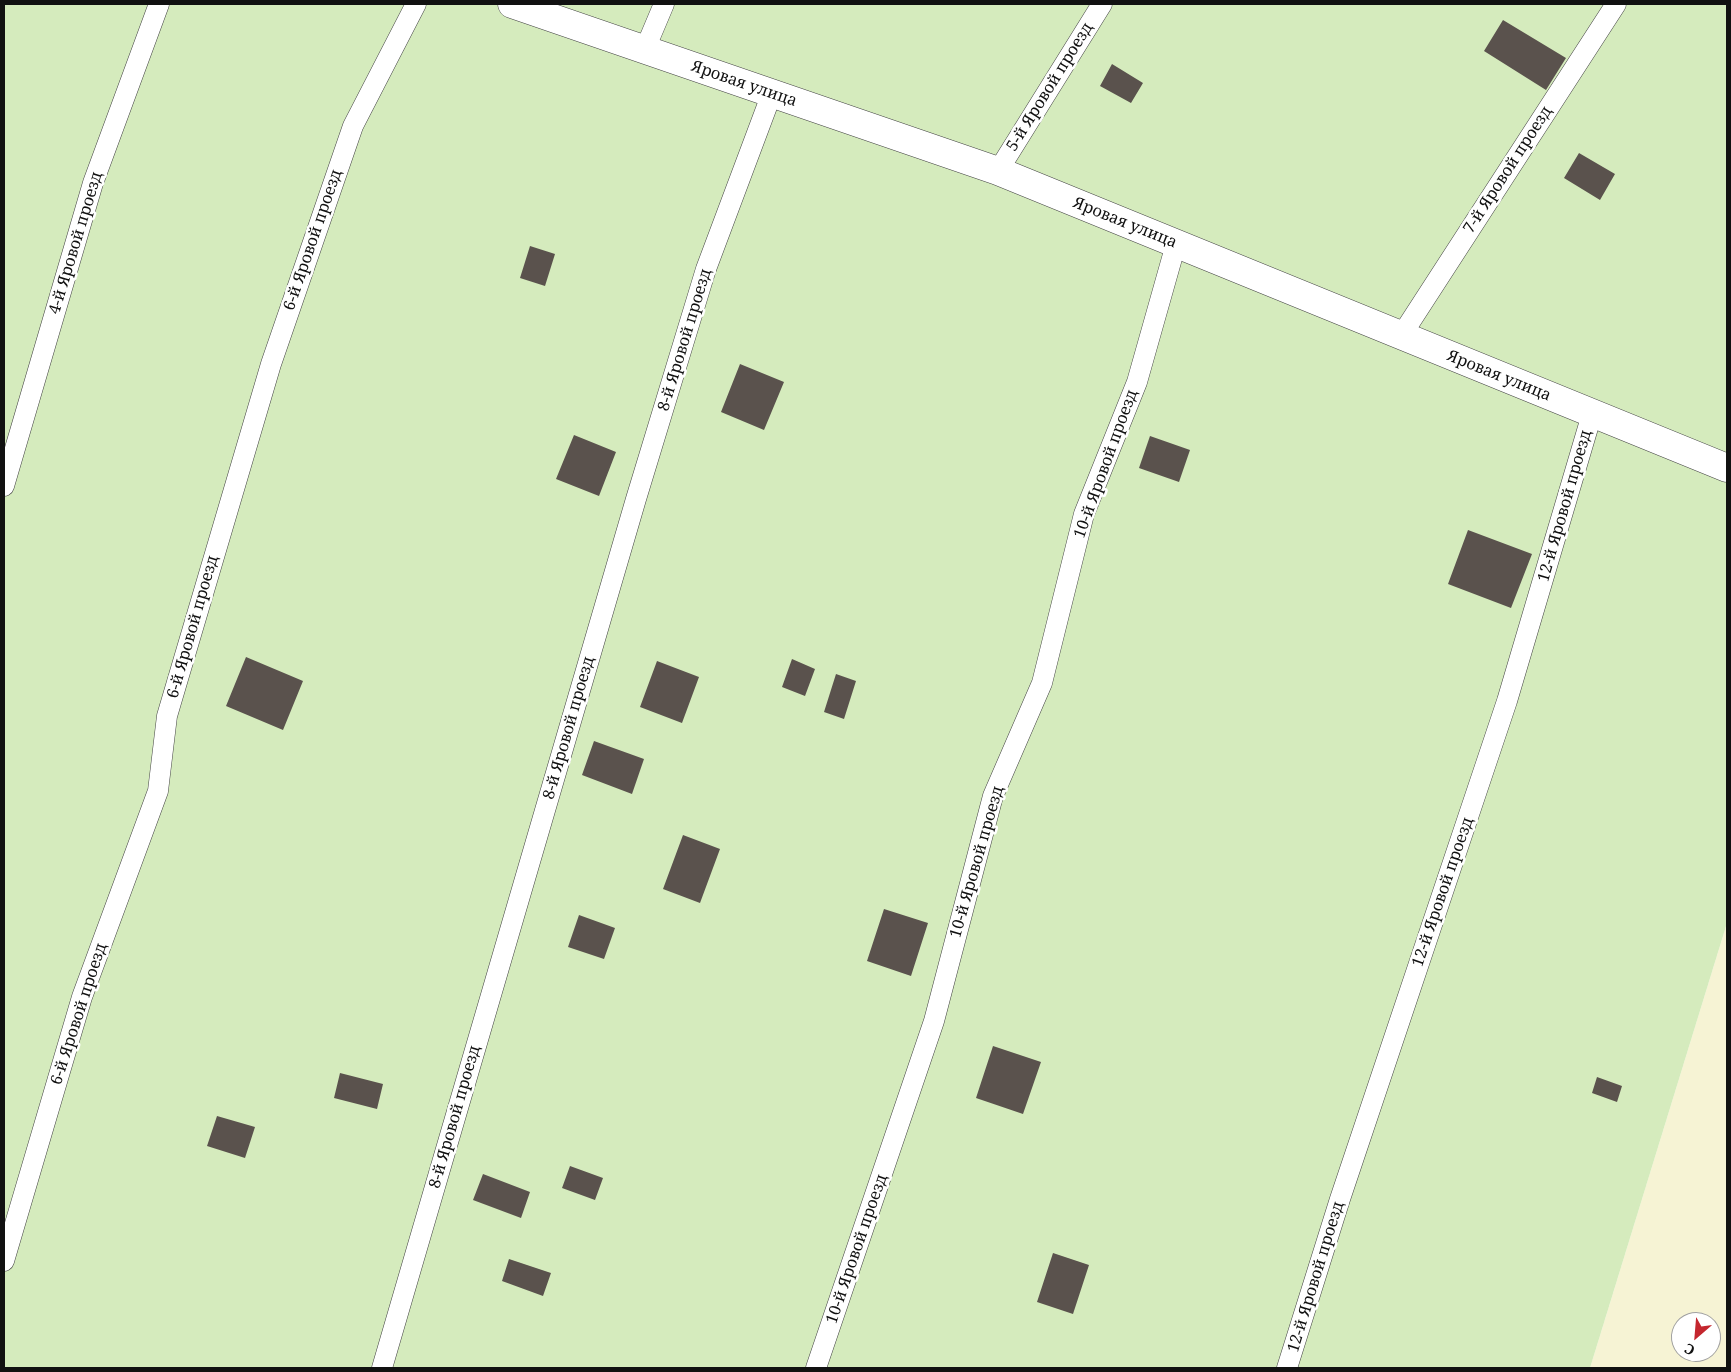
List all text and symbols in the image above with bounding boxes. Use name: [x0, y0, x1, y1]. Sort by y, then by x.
street label: 5-й Яровой проезд: [1003, 19, 1097, 155]
street label: Яровая улица: [689, 57, 799, 111]
street label: 7-й Яровой проезд: [1460, 103, 1556, 237]
street label: 6-й Яровой проезд: [280, 167, 346, 313]
street label: 4-й Яровой проезд: [45, 169, 107, 317]
street label: Яровая улица: [1070, 193, 1180, 253]
street label: 8-й Яровой проезд: [654, 266, 716, 414]
street label: Яровая улица: [1444, 346, 1554, 406]
street label: 10-й Яровой проезд: [1070, 387, 1142, 541]
street label: 12-й Яровой проезд: [1534, 428, 1596, 584]
street label: 6-й Яровой проезд: [163, 553, 223, 701]
street label: 8-й Яровой проезд: [539, 654, 599, 802]
street label: 10-й Яровой проезд: [946, 784, 1008, 940]
street label: 12-й Яровой проезд: [1408, 815, 1478, 969]
street label: 6-й Яровой проезд: [47, 941, 111, 1087]
street label: 8-й Яровой проезд: [425, 1043, 485, 1191]
street label: 10-й Яровой проезд: [822, 1172, 892, 1326]
street label: 12-й Яровой проезд: [1284, 1199, 1348, 1355]
north arrow: [1671, 1312, 1721, 1362]
text: С: [1681, 1339, 1698, 1360]

